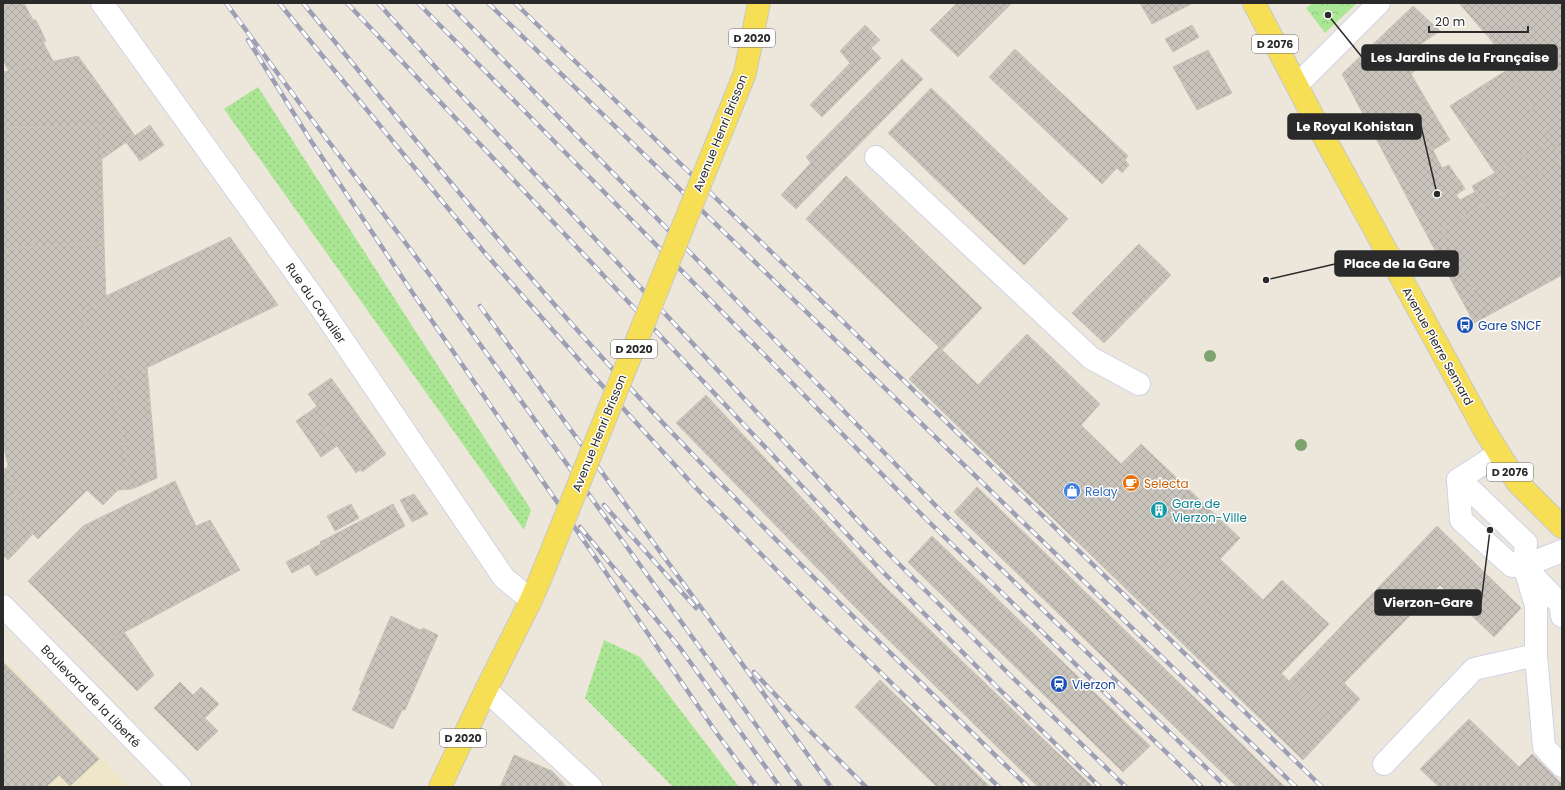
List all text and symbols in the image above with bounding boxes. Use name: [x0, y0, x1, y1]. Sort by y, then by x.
scale bar: [1429, 8, 1528, 34]
text: 20 m: [1435, 13, 1465, 30]
road number: D 2020: [729, 29, 775, 47]
road number: D 2076: [1252, 35, 1298, 53]
callout: Les Jardins de la Française: [1362, 45, 1557, 70]
text: Les Jardins de la Française: [1371, 48, 1549, 67]
street label: Avenue Henri Brisson: [689, 72, 751, 194]
callout: Le Royal Kohistan: [1288, 114, 1421, 139]
text: Le Royal Kohistan: [1296, 117, 1414, 136]
callout: Place de la Gare: [1335, 251, 1458, 276]
text: Place de la Gare: [1344, 254, 1450, 273]
street label: Rue du Cavalier: [282, 259, 350, 347]
street label: Avenue Pierre Semard: [1398, 284, 1478, 408]
bus stop icon: Gare SNCF: [1455, 315, 1475, 335]
place label: Gare SNCF: [1478, 317, 1541, 334]
road number: D 2020: [611, 340, 657, 358]
street label: Avenue Henri Brisson: [568, 372, 630, 494]
road number: D 2076: [1487, 463, 1533, 481]
cafe icon: Selecta: [1121, 473, 1141, 493]
place label: Selecta: [1144, 475, 1189, 492]
shop icon: Relay: [1062, 481, 1082, 501]
place label: Relay: [1085, 483, 1118, 500]
place label: Gare de Vierzon-Ville: [1172, 495, 1247, 526]
building icon: Gare de Vierzon-Ville: [1149, 500, 1169, 520]
callout: Vierzon-Gare: [1375, 590, 1481, 615]
text: Vierzon-Gare: [1383, 593, 1473, 612]
street label: Boulevard de la Liberté: [37, 641, 145, 751]
station icon: Vierzon: [1049, 674, 1069, 694]
place label: Vierzon: [1072, 676, 1116, 693]
road number: D 2020: [440, 729, 486, 747]

